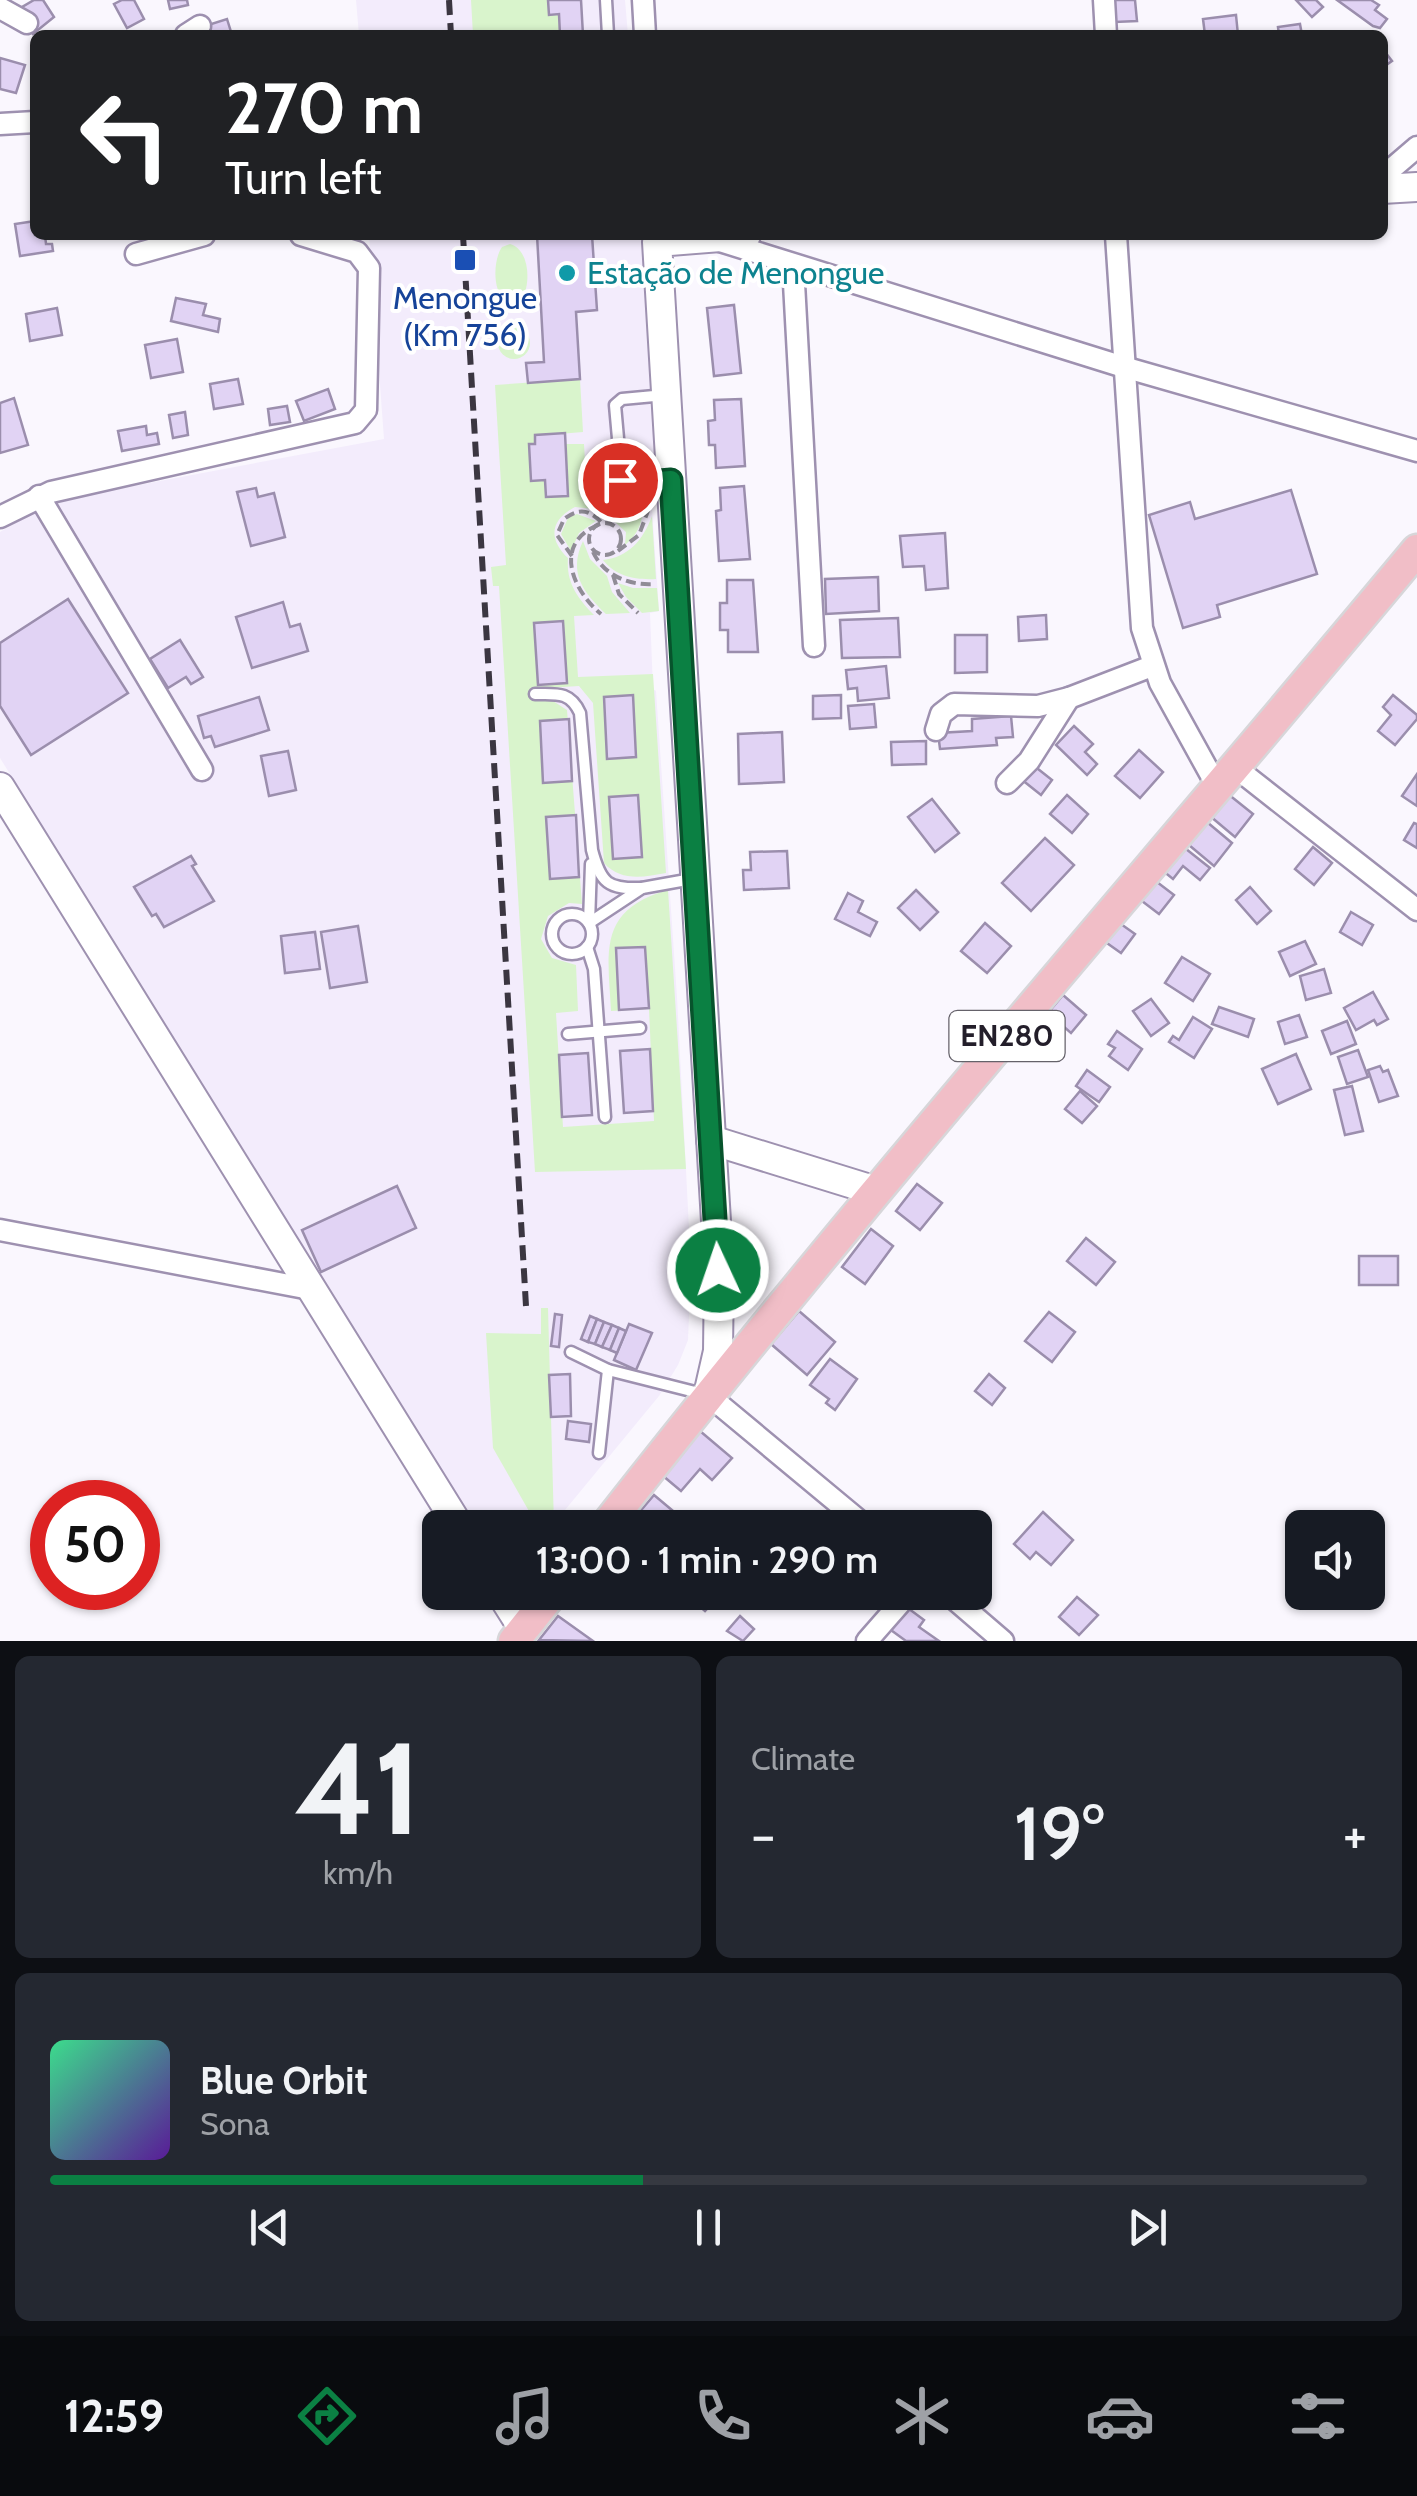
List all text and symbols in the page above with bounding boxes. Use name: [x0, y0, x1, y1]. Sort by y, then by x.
text: 270 m: [225, 65, 423, 151]
icon: left: [60, 70, 190, 200]
text: Turn left: [225, 151, 382, 205]
marker: Menongue (Km 756): [452, 247, 478, 273]
place label: Estação de Menongue: [587, 253, 884, 292]
marker: Estação de Menongue: [556, 262, 578, 284]
place label: Menongue (Km 756): [393, 278, 537, 354]
pin: [578, 438, 663, 523]
icon: arrive: [593, 453, 648, 508]
road number: EN280: [950, 1011, 1064, 1061]
position arrow: [666, 1218, 770, 1322]
speed limit sign: 50: [30, 1480, 160, 1610]
map controls: [1285, 1510, 1385, 1610]
button: sound: [1285, 1510, 1385, 1610]
text: 13:00 · 1 min · 290 m: [536, 1536, 878, 1583]
text: 41: [294, 1709, 422, 1867]
text: Climate: [751, 1739, 855, 1778]
text: 19°: [1014, 1788, 1104, 1879]
text: −: [751, 1801, 775, 1868]
text: +: [1343, 1801, 1367, 1868]
text: km/h: [323, 1853, 393, 1892]
text: Blue Orbit: [200, 2057, 368, 2104]
text: Sona: [200, 2104, 270, 2143]
icon: previous: [242, 2200, 297, 2255]
icon: pause: [681, 2200, 736, 2255]
icon: next: [1120, 2200, 1175, 2255]
icon: directions: [292, 2381, 362, 2451]
icon: music: [490, 2381, 560, 2451]
icon: phone: [688, 2381, 758, 2451]
icon: climate: [887, 2381, 957, 2451]
icon: car: [1085, 2381, 1155, 2451]
icon: filters: [1283, 2381, 1353, 2451]
text: 12:59: [64, 2389, 164, 2443]

